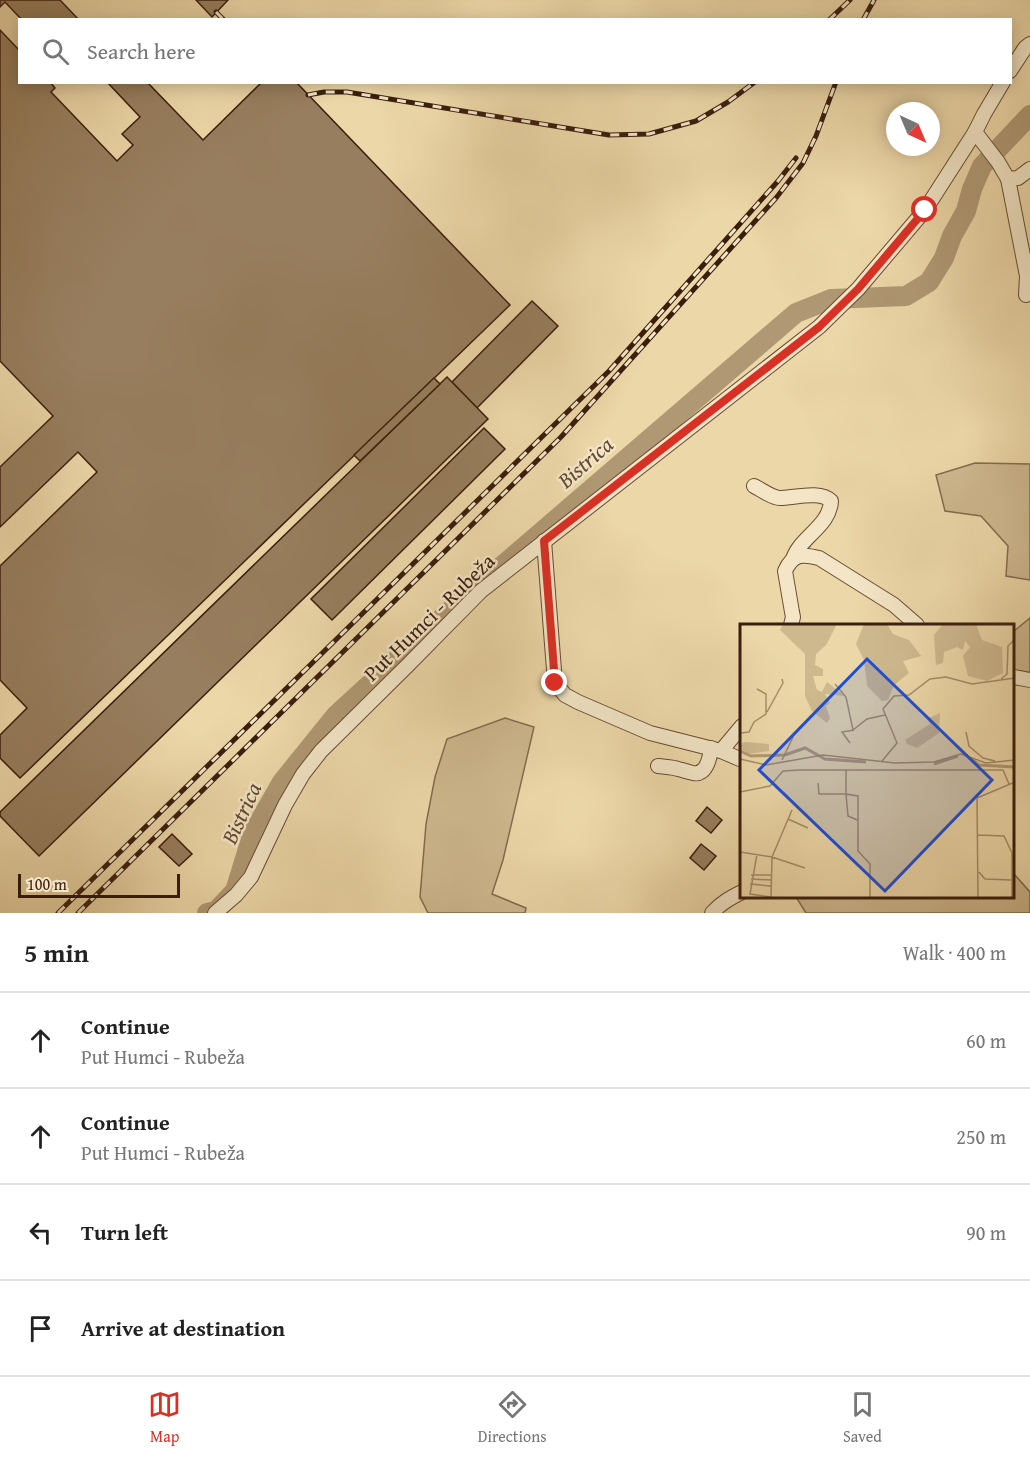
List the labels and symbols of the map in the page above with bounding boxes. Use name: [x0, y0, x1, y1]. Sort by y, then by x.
north arrow: [886, 102, 940, 156]
route start: [911, 196, 937, 222]
water label: Bistrica: [549, 429, 620, 496]
street label: Put Humci - Rubeža: [356, 546, 502, 688]
inset map: [740, 624, 1015, 898]
route end: [541, 669, 567, 695]
water label: Bistrica: [212, 777, 269, 850]
scale bar: [18, 871, 180, 898]

